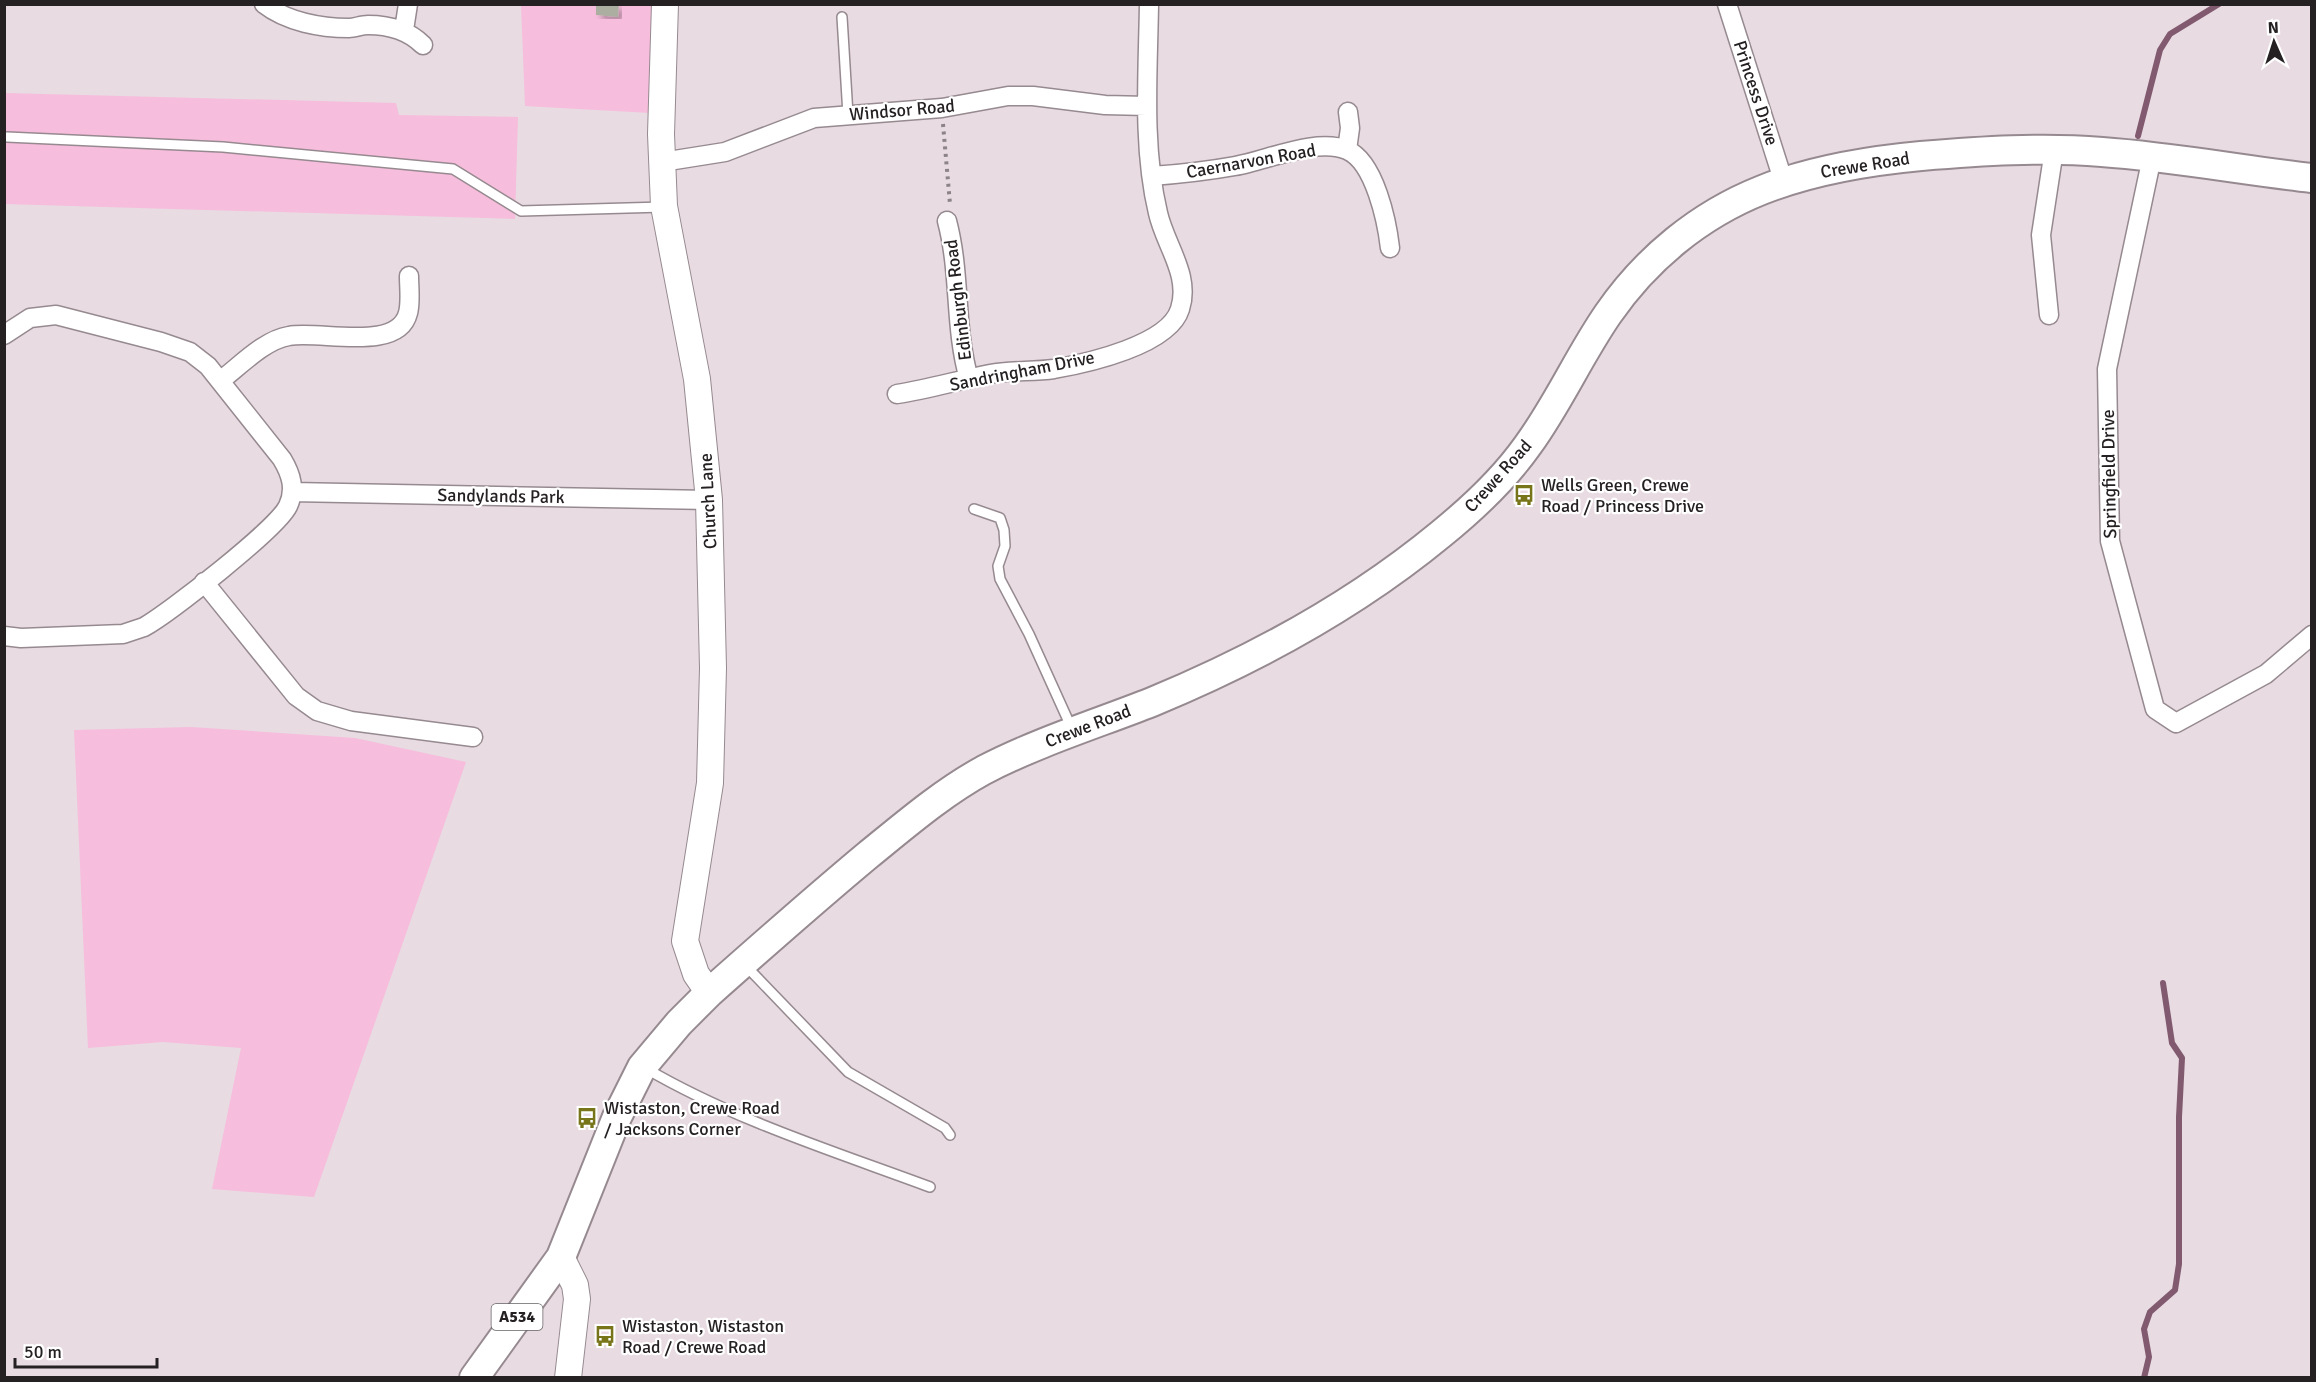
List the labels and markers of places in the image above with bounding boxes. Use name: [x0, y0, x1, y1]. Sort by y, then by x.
place label: Wells Green, Crewe Road / Princess Drive: [1541, 474, 1704, 517]
bus stop icon: Wells Green, Crewe Road / Princess Drive: [1512, 483, 1536, 507]
place label: Wistaston, Crewe Road / Jacksons Corner: [604, 1097, 780, 1140]
bus stop icon: Wistaston, Crewe Road / Jacksons Corner: [575, 1106, 599, 1130]
place label: Wistaston, Wistaston Road / Crewe Road: [622, 1315, 784, 1358]
bus stop icon: Wistaston, Wistaston Road / Crewe Road: [593, 1324, 617, 1348]

